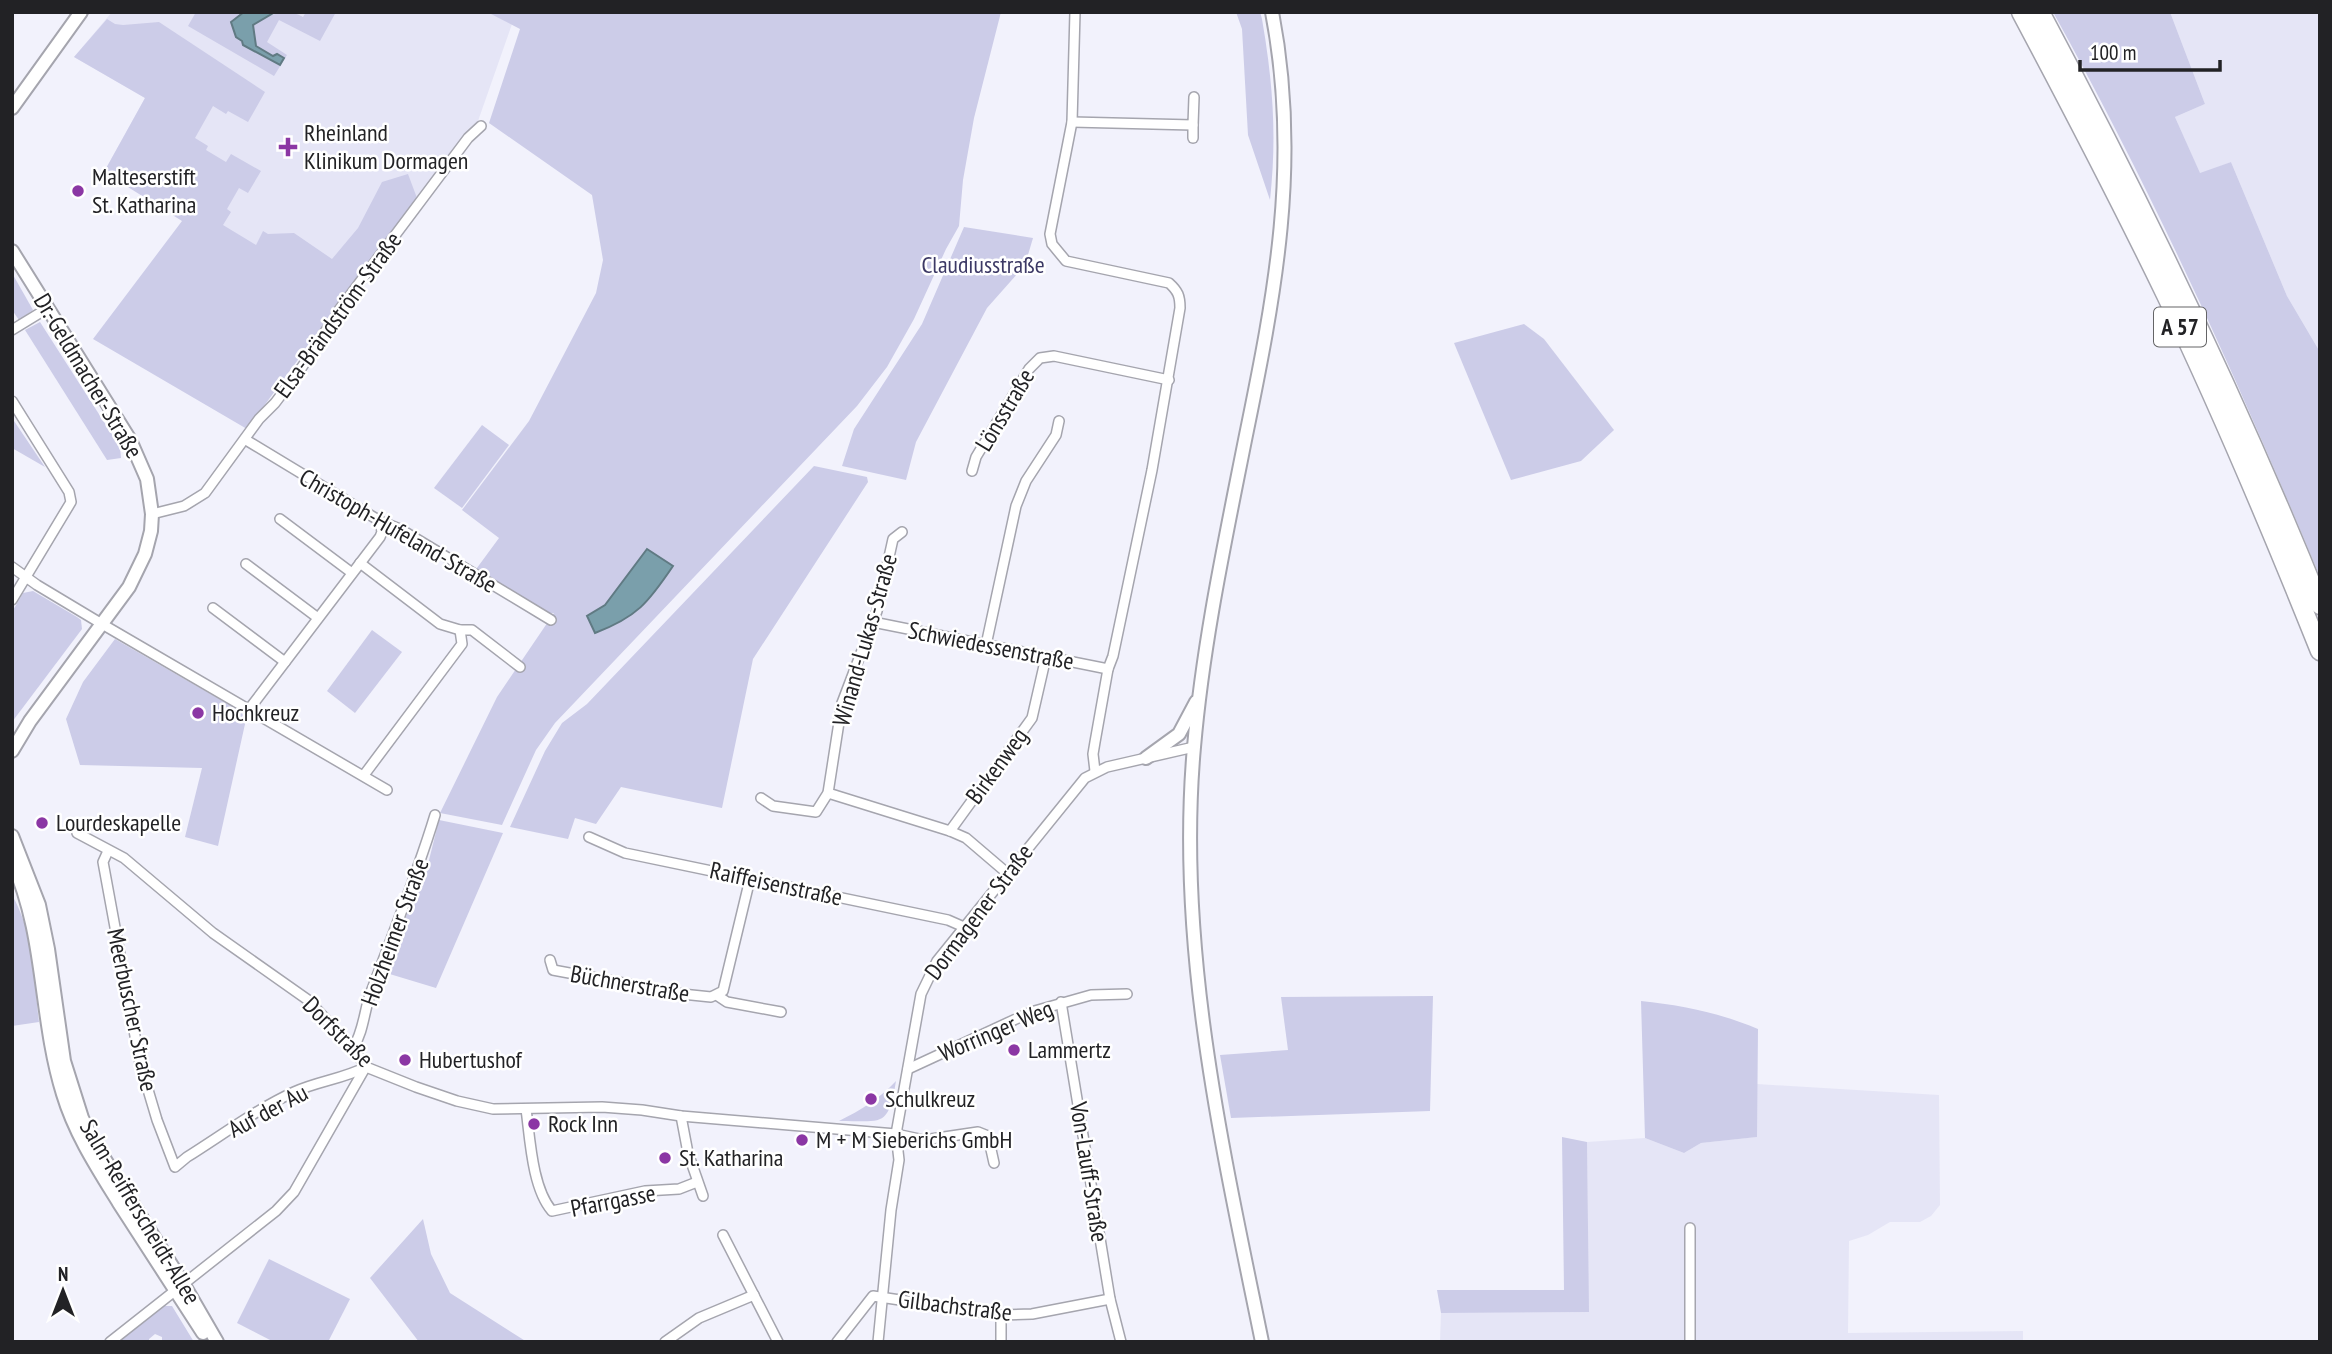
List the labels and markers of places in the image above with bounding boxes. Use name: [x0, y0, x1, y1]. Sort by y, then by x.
place label: Rheinland Klinikum Dormagen: [304, 117, 468, 176]
marker: Rheinland Klinikum Dormagen: [278, 137, 298, 157]
place label: Malteserstift St. Katharina: [92, 161, 196, 220]
marker: Malteserstift St. Katharina: [70, 183, 86, 199]
place label: Hochkreuz: [212, 697, 299, 728]
marker: Hochkreuz: [190, 705, 206, 721]
place label: Lourdeskapelle: [56, 807, 181, 838]
marker: Lourdeskapelle: [34, 815, 50, 831]
place label: Lammertz: [1028, 1034, 1111, 1065]
marker: Lammertz: [1006, 1042, 1022, 1058]
place label: Hubertushof: [419, 1044, 523, 1075]
marker: Hubertushof: [397, 1052, 413, 1068]
place label: Schulkreuz: [885, 1083, 975, 1114]
marker: Schulkreuz: [863, 1091, 879, 1107]
place label: Rock Inn: [548, 1108, 618, 1139]
marker: Rock Inn: [526, 1116, 542, 1132]
place label: M + M Sieberichs GmbH: [816, 1124, 1012, 1155]
marker: M + M Sieberichs GmbH: [794, 1132, 810, 1148]
place label: St. Katharina: [679, 1142, 783, 1173]
marker: St. Katharina: [657, 1150, 673, 1166]

